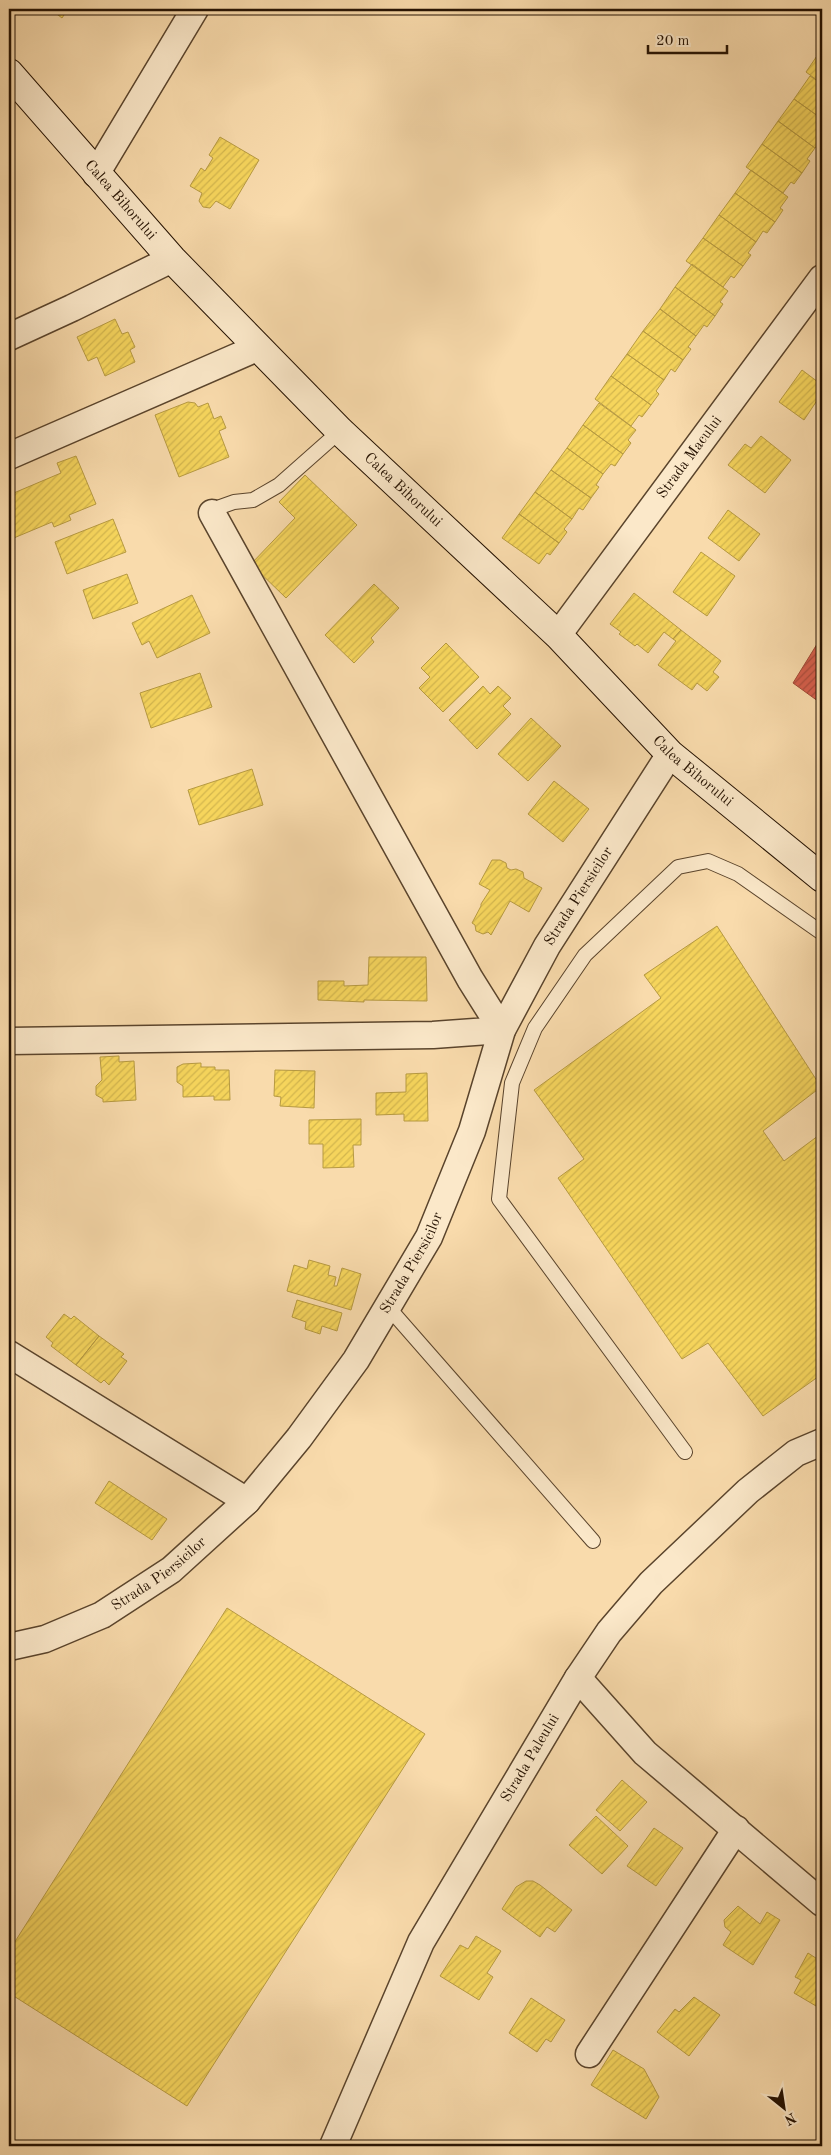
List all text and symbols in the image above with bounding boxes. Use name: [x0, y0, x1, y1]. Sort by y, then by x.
scale bar: [648, 22, 727, 54]
text: 20 m: [656, 34, 690, 49]
street label: Calea Bihorului: [82, 157, 159, 243]
street label: Strada Macului: [654, 413, 725, 501]
street label: Calea Bihorului: [361, 450, 445, 530]
street label: Calea Bihorului: [649, 733, 736, 809]
street label: Strada Piersicilor: [542, 844, 616, 948]
street label: Strada Piersicilor: [378, 1210, 446, 1316]
street label: Strada Piersicilor: [109, 1534, 209, 1614]
street label: Strada Paleului: [498, 1712, 562, 1805]
north arrow: [758, 2082, 808, 2132]
text: N: [782, 2110, 798, 2127]

